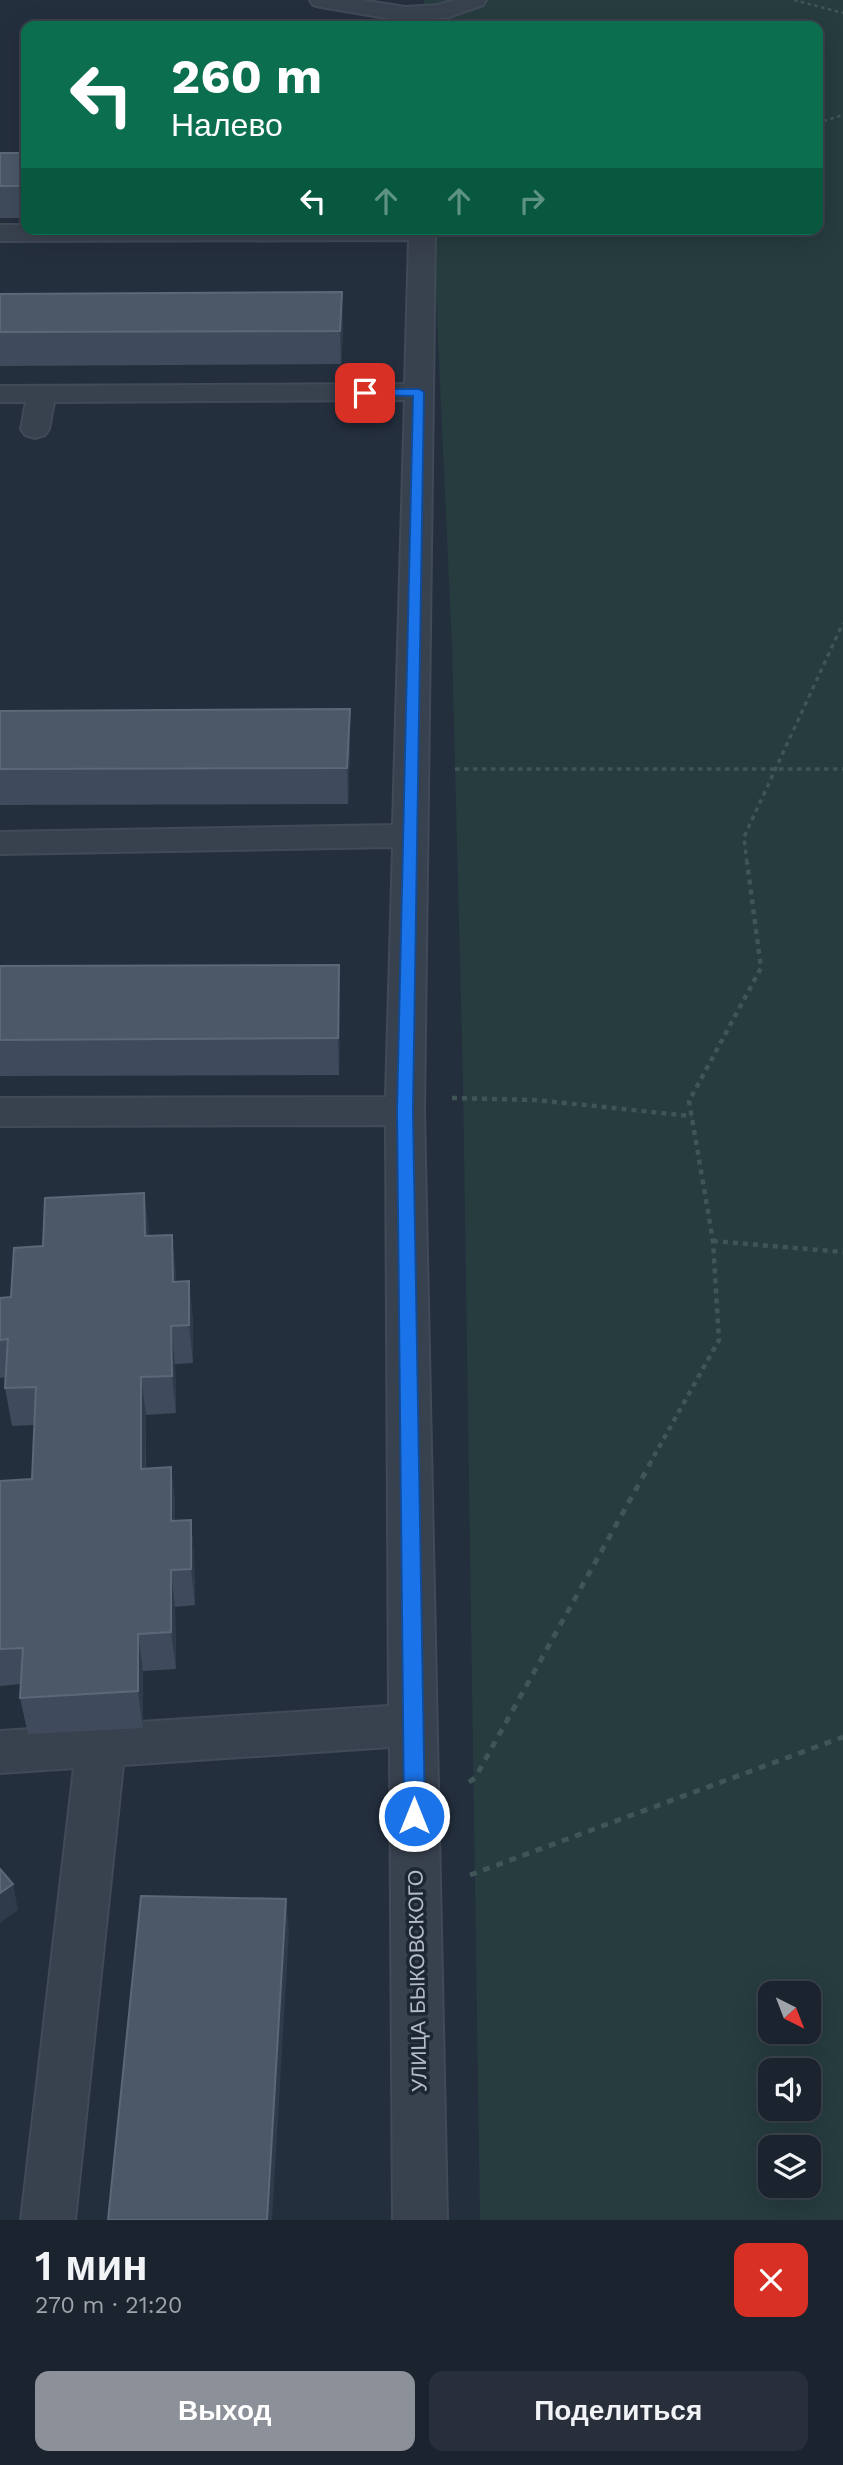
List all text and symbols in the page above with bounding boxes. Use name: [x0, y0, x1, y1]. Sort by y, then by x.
text: 260 m: [171, 47, 322, 105]
icon: left: [56, 49, 147, 140]
text: Налево: [171, 106, 283, 144]
icon: left: [294, 182, 332, 220]
icon: ahead: [367, 182, 405, 220]
icon: ahead: [440, 182, 478, 220]
icon: right: [513, 182, 551, 220]
pin: [335, 363, 395, 423]
icon: arrive: [346, 374, 384, 412]
position arrow: [377, 1779, 451, 1853]
street label: УЛИЦА БЫКОВСКОГО: [403, 1870, 431, 2092]
north arrow: [758, 1981, 821, 2044]
map controls: [758, 1981, 821, 2198]
button: sound: [758, 2058, 821, 2121]
button: layers: [758, 2135, 821, 2198]
text: 1 мин: [35, 2241, 148, 2290]
button: close: [734, 2243, 808, 2317]
text: 270 m · 21:20: [35, 2292, 182, 2319]
button: Выход: [35, 2371, 415, 2451]
button: Поделиться: [429, 2371, 808, 2451]

